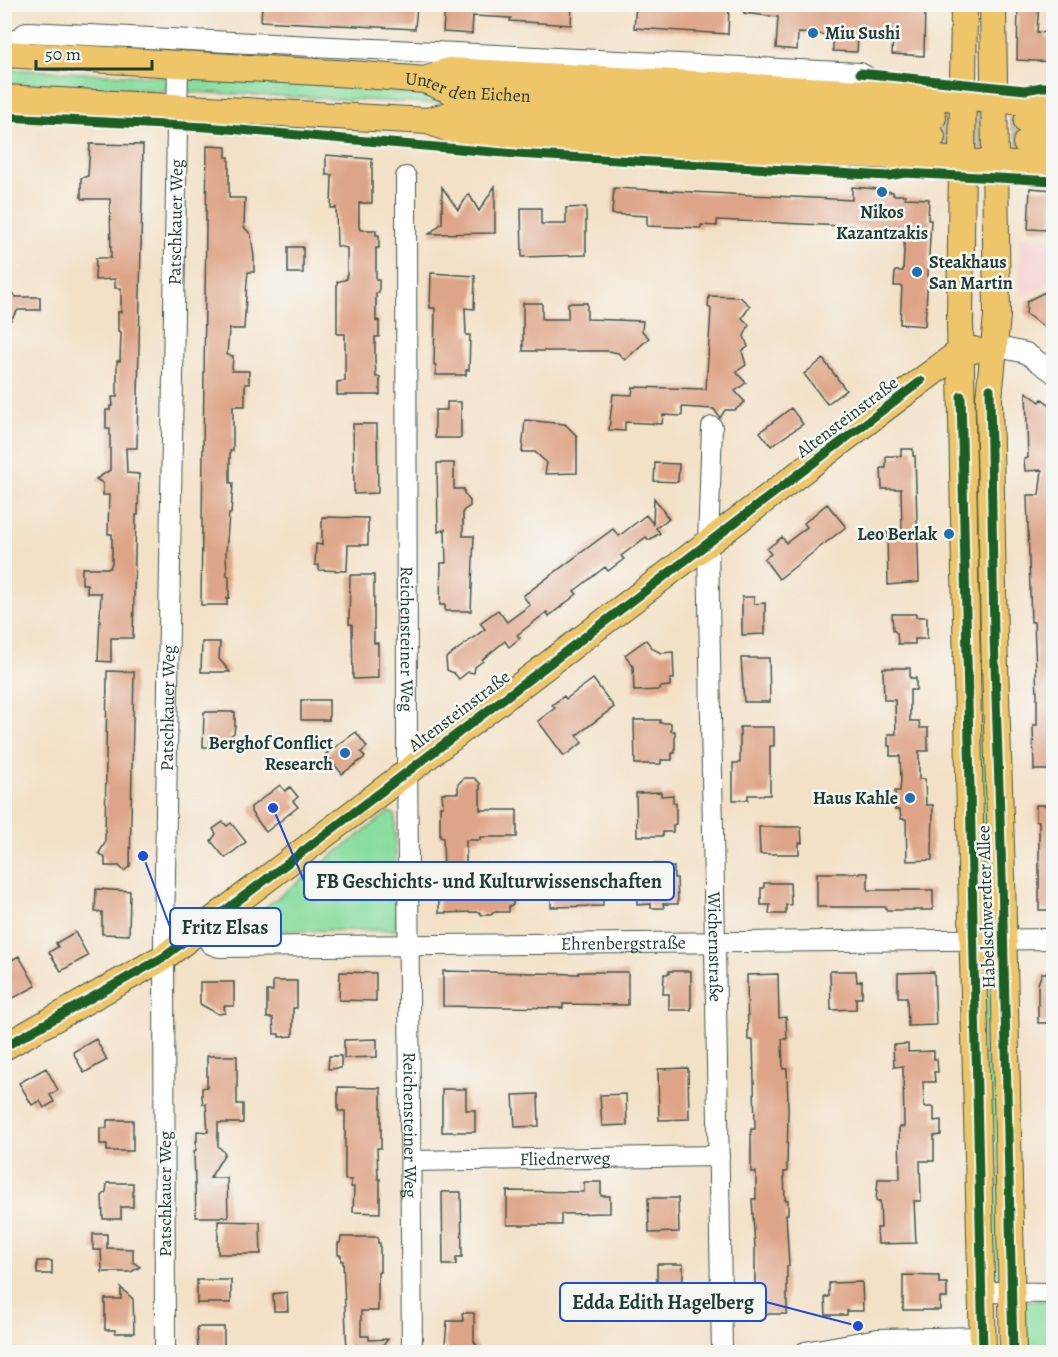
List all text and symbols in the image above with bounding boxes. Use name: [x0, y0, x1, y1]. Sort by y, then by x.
place label: Miu Sushi: [825, 21, 900, 45]
marker: Miu Sushi: [806, 26, 820, 40]
scale bar: [36, 33, 152, 71]
text: 50 m: [45, 42, 81, 66]
street label: Unter den Eichen: [404, 66, 531, 108]
street label: Patschkauer Weg: [162, 159, 188, 285]
marker: Nikos Kazantzakis: [875, 185, 889, 199]
place label: Nikos Kazantzakis: [836, 200, 928, 245]
place label: Steakhaus San Martin: [929, 250, 1013, 295]
marker: Steakhaus San Martin: [910, 265, 924, 279]
street label: Altensteinstraße: [790, 371, 903, 464]
place label: Leo Berlak: [857, 522, 938, 546]
marker: Leo Berlak: [942, 527, 956, 541]
street label: Reichensteiner Weg: [395, 566, 419, 712]
street label: Patschkauer Weg: [155, 645, 181, 771]
street label: Altensteinstraße: [402, 665, 515, 758]
place label: Berghof Conflict Research: [209, 731, 333, 776]
marker: Berghof Conflict Research: [338, 746, 352, 760]
place label: Haus Kahle: [813, 786, 898, 810]
marker: Haus Kahle: [903, 791, 917, 805]
street label: Habelschwerdter Allee: [971, 825, 1001, 989]
callout: FB Geschichts- und Kulturwissenschaften: [304, 862, 674, 900]
text: FB Geschichts- und Kulturwissenschaften: [316, 868, 662, 895]
street label: Wichernstraße: [702, 891, 728, 1002]
callout: Fritz Elsas: [170, 908, 281, 946]
text: Fritz Elsas: [182, 914, 268, 941]
street label: Ehrenbergstraße: [561, 931, 686, 956]
street label: Reichensteiner Weg: [398, 1052, 423, 1198]
street label: Patschkauer Weg: [153, 1131, 177, 1257]
street label: Fliednerweg: [519, 1146, 611, 1171]
callout: Edda Edith Hagelberg: [560, 1283, 766, 1321]
text: Edda Edith Hagelberg: [572, 1289, 755, 1316]

